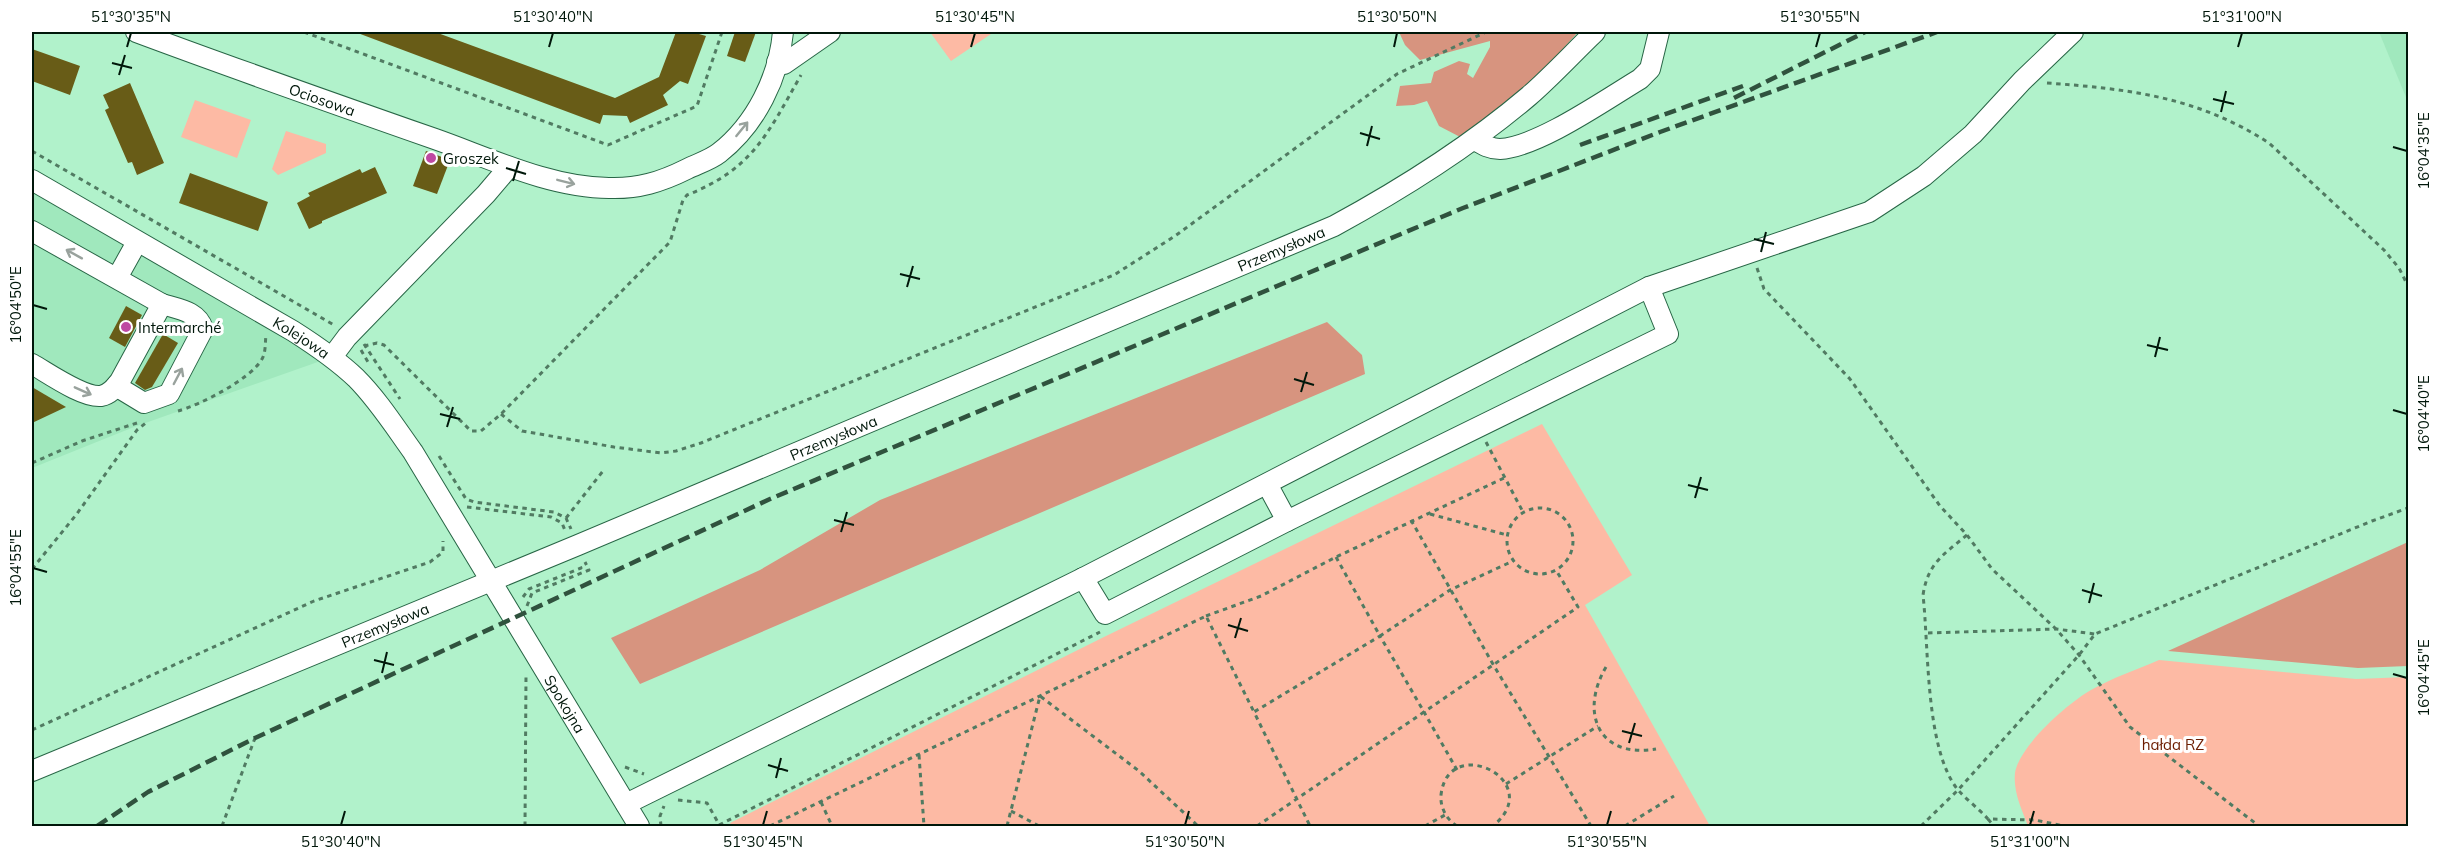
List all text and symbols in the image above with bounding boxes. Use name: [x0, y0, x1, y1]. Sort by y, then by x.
text: 51°30'35"N: [91, 7, 171, 26]
text: 51°30'40"N: [513, 7, 593, 26]
text: 51°30'45"N: [935, 7, 1015, 26]
text: 51°30'50"N: [1357, 7, 1437, 26]
text: 51°30'55"N: [1780, 7, 1860, 26]
text: 51°31'00"N: [2202, 7, 2282, 26]
street label: Ociosowa: [286, 79, 358, 120]
text: 16°04'35"E: [2414, 112, 2433, 190]
one-way arrow: [736, 121, 749, 137]
place label: Groszek: [443, 149, 499, 168]
marker: Groszek: [424, 151, 438, 165]
one-way arrow: [556, 176, 575, 188]
street label: Przemysłowa: [1234, 221, 1328, 275]
one-way arrow: [66, 248, 84, 259]
text: 16°04'50"E: [6, 266, 25, 344]
street label: Kolejowa: [270, 312, 334, 362]
place label: Intermarché: [138, 318, 221, 337]
marker: Intermarché: [119, 320, 133, 334]
one-way arrow: [172, 368, 184, 385]
text: 16°04'40"E: [2414, 375, 2433, 453]
one-way arrow: [74, 386, 92, 397]
street label: Przemysłowa: [787, 410, 880, 464]
text: 16°04'55"E: [6, 529, 25, 607]
street label: Przemysłowa: [338, 598, 432, 652]
text: 16°04'45"E: [2414, 639, 2433, 717]
street label: Spokojna: [540, 671, 590, 736]
park label: hałda RZ: [2142, 735, 2204, 754]
text: 51°30'40"N: [301, 832, 381, 851]
text: 51°30'45"N: [723, 832, 803, 851]
text: 51°30'50"N: [1145, 832, 1225, 851]
text: 51°30'55"N: [1567, 832, 1647, 851]
text: 51°31'00"N: [1990, 832, 2070, 851]

